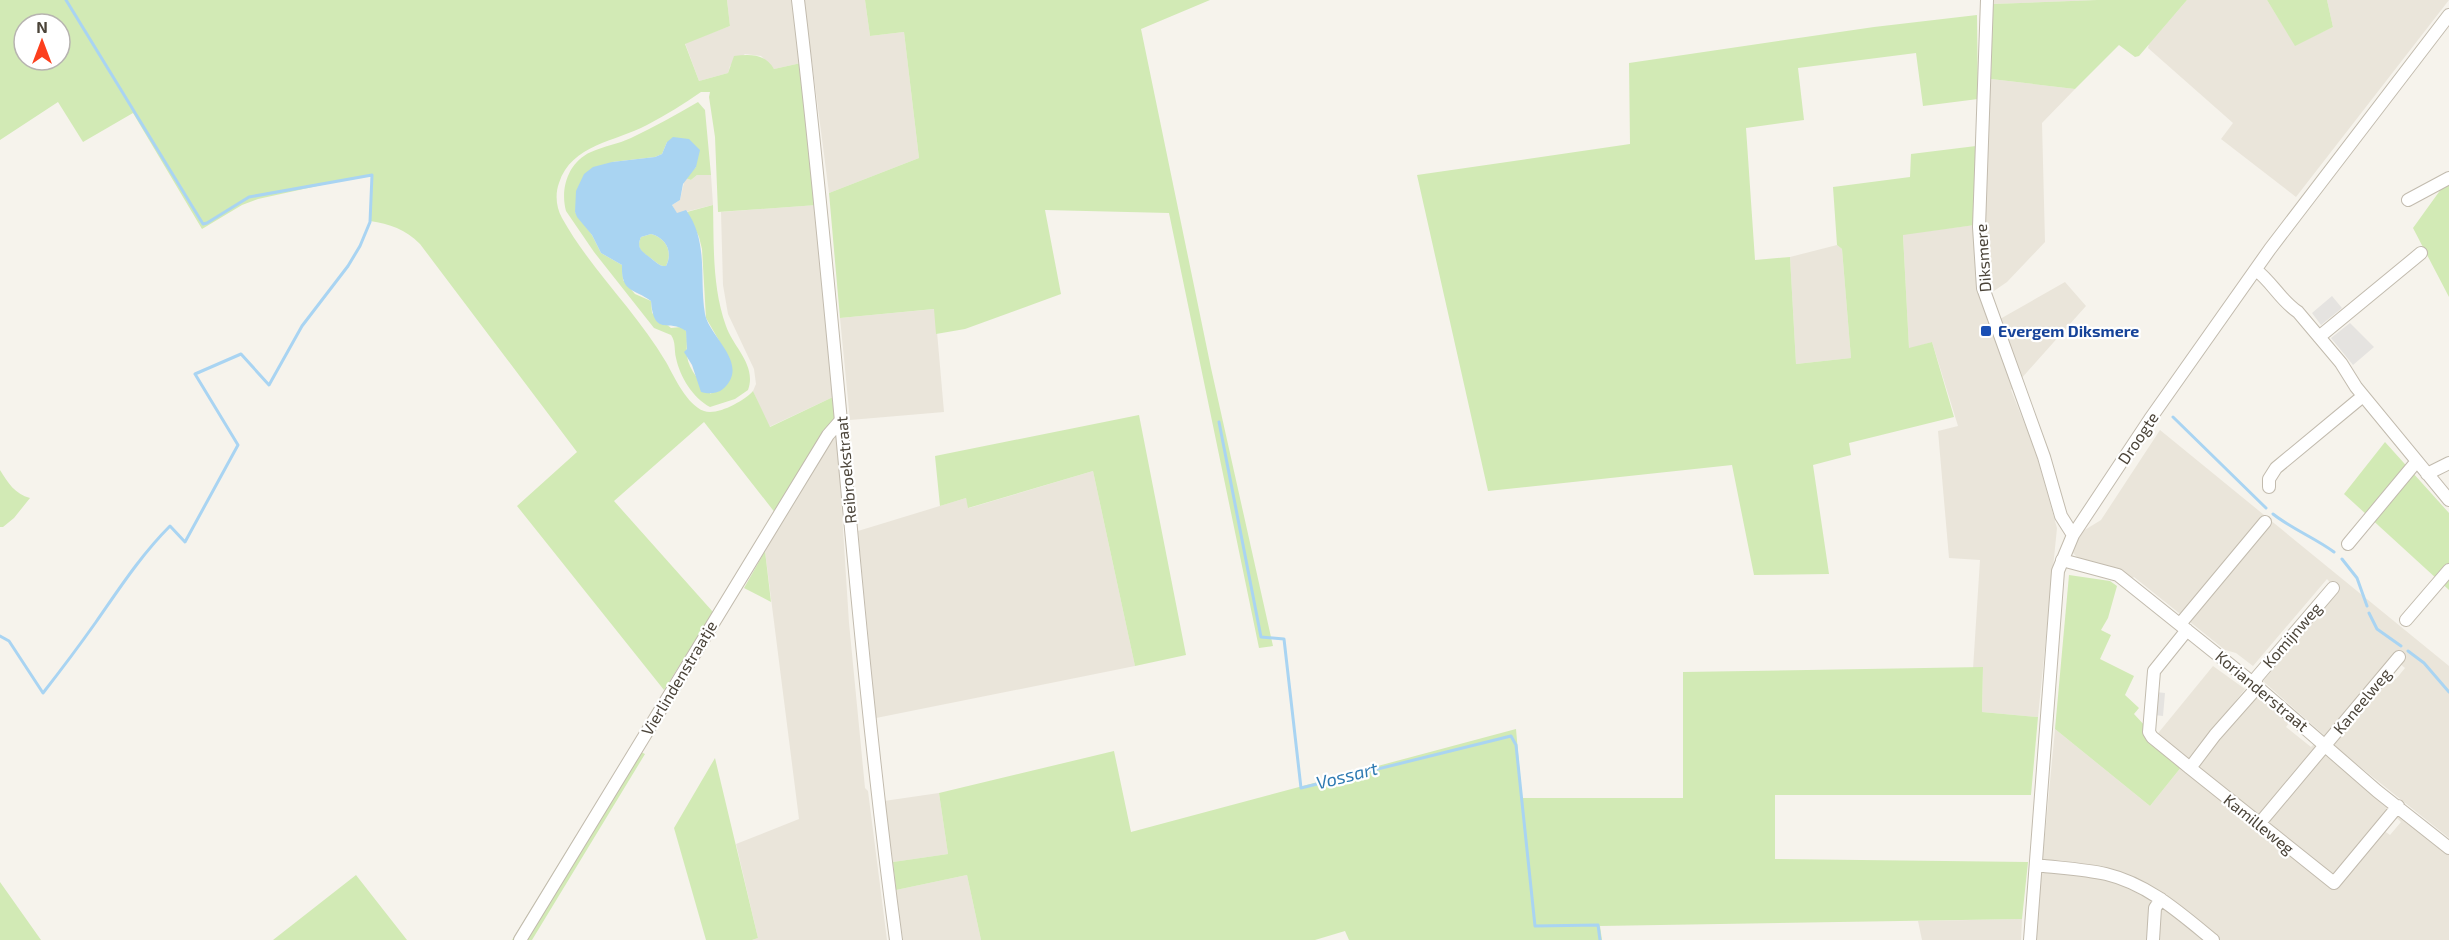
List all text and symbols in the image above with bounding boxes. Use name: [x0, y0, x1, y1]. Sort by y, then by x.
north arrow: [12, 12, 72, 72]
text: N: [36, 17, 48, 36]
street label: Diksmere: [1971, 223, 1994, 293]
place label: Evergem Diksmere: [1998, 321, 2139, 340]
marker: Evergem Diksmere: [1979, 324, 1993, 338]
street label: Droogte: [2113, 408, 2162, 467]
street label: Reibroekstraat: [831, 416, 860, 525]
street label: Komijnweg: [2258, 598, 2326, 672]
street label: Vierlindenstraatje: [637, 617, 721, 739]
street label: Korianderstraat: [2212, 646, 2313, 735]
street label: Kaneelweg: [2329, 664, 2395, 737]
water label: Vossart: [1314, 757, 1380, 793]
street label: Kamilleweg: [2220, 789, 2298, 858]

